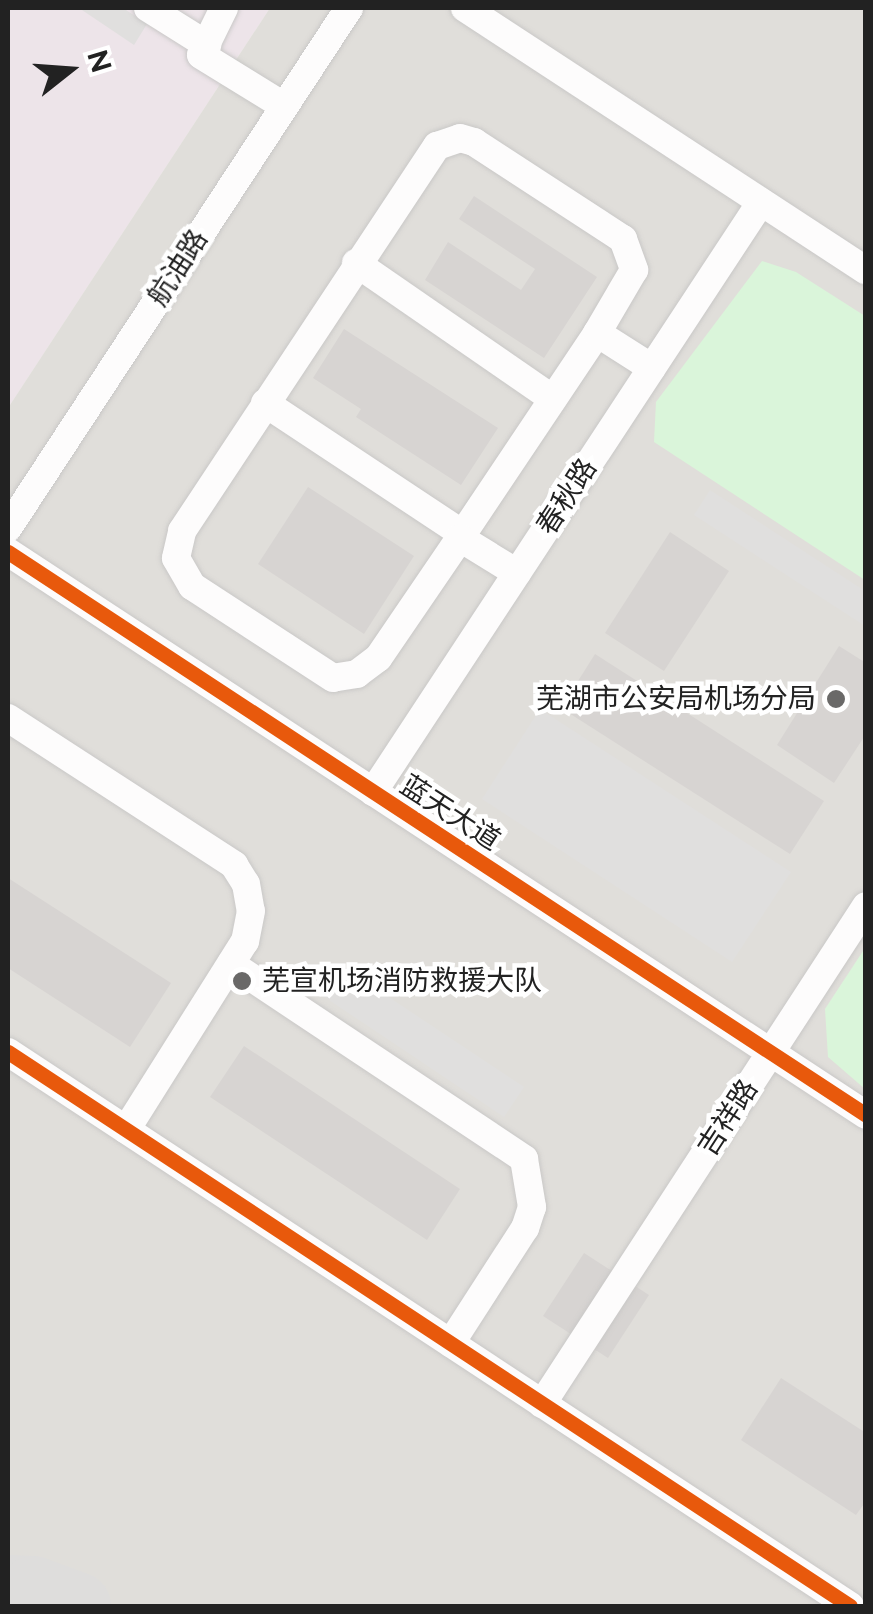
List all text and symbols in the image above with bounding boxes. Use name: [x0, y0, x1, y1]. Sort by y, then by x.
north arrow: [20, 20, 120, 120]
text: N: [80, 46, 118, 76]
street label: 航油路: [141, 224, 215, 312]
street label: 春秋路: [530, 453, 604, 541]
place label: 芜湖市公安局机场分局: [536, 682, 816, 716]
marker: 芜湖市公安局机场分局: [825, 688, 847, 710]
street label: 蓝天大道: [394, 768, 506, 858]
place label: 芜宣机场消防救援大队: [262, 964, 542, 998]
marker: 芜宣机场消防救援大队: [231, 970, 253, 992]
street label: 吉祥路: [691, 1074, 765, 1162]

